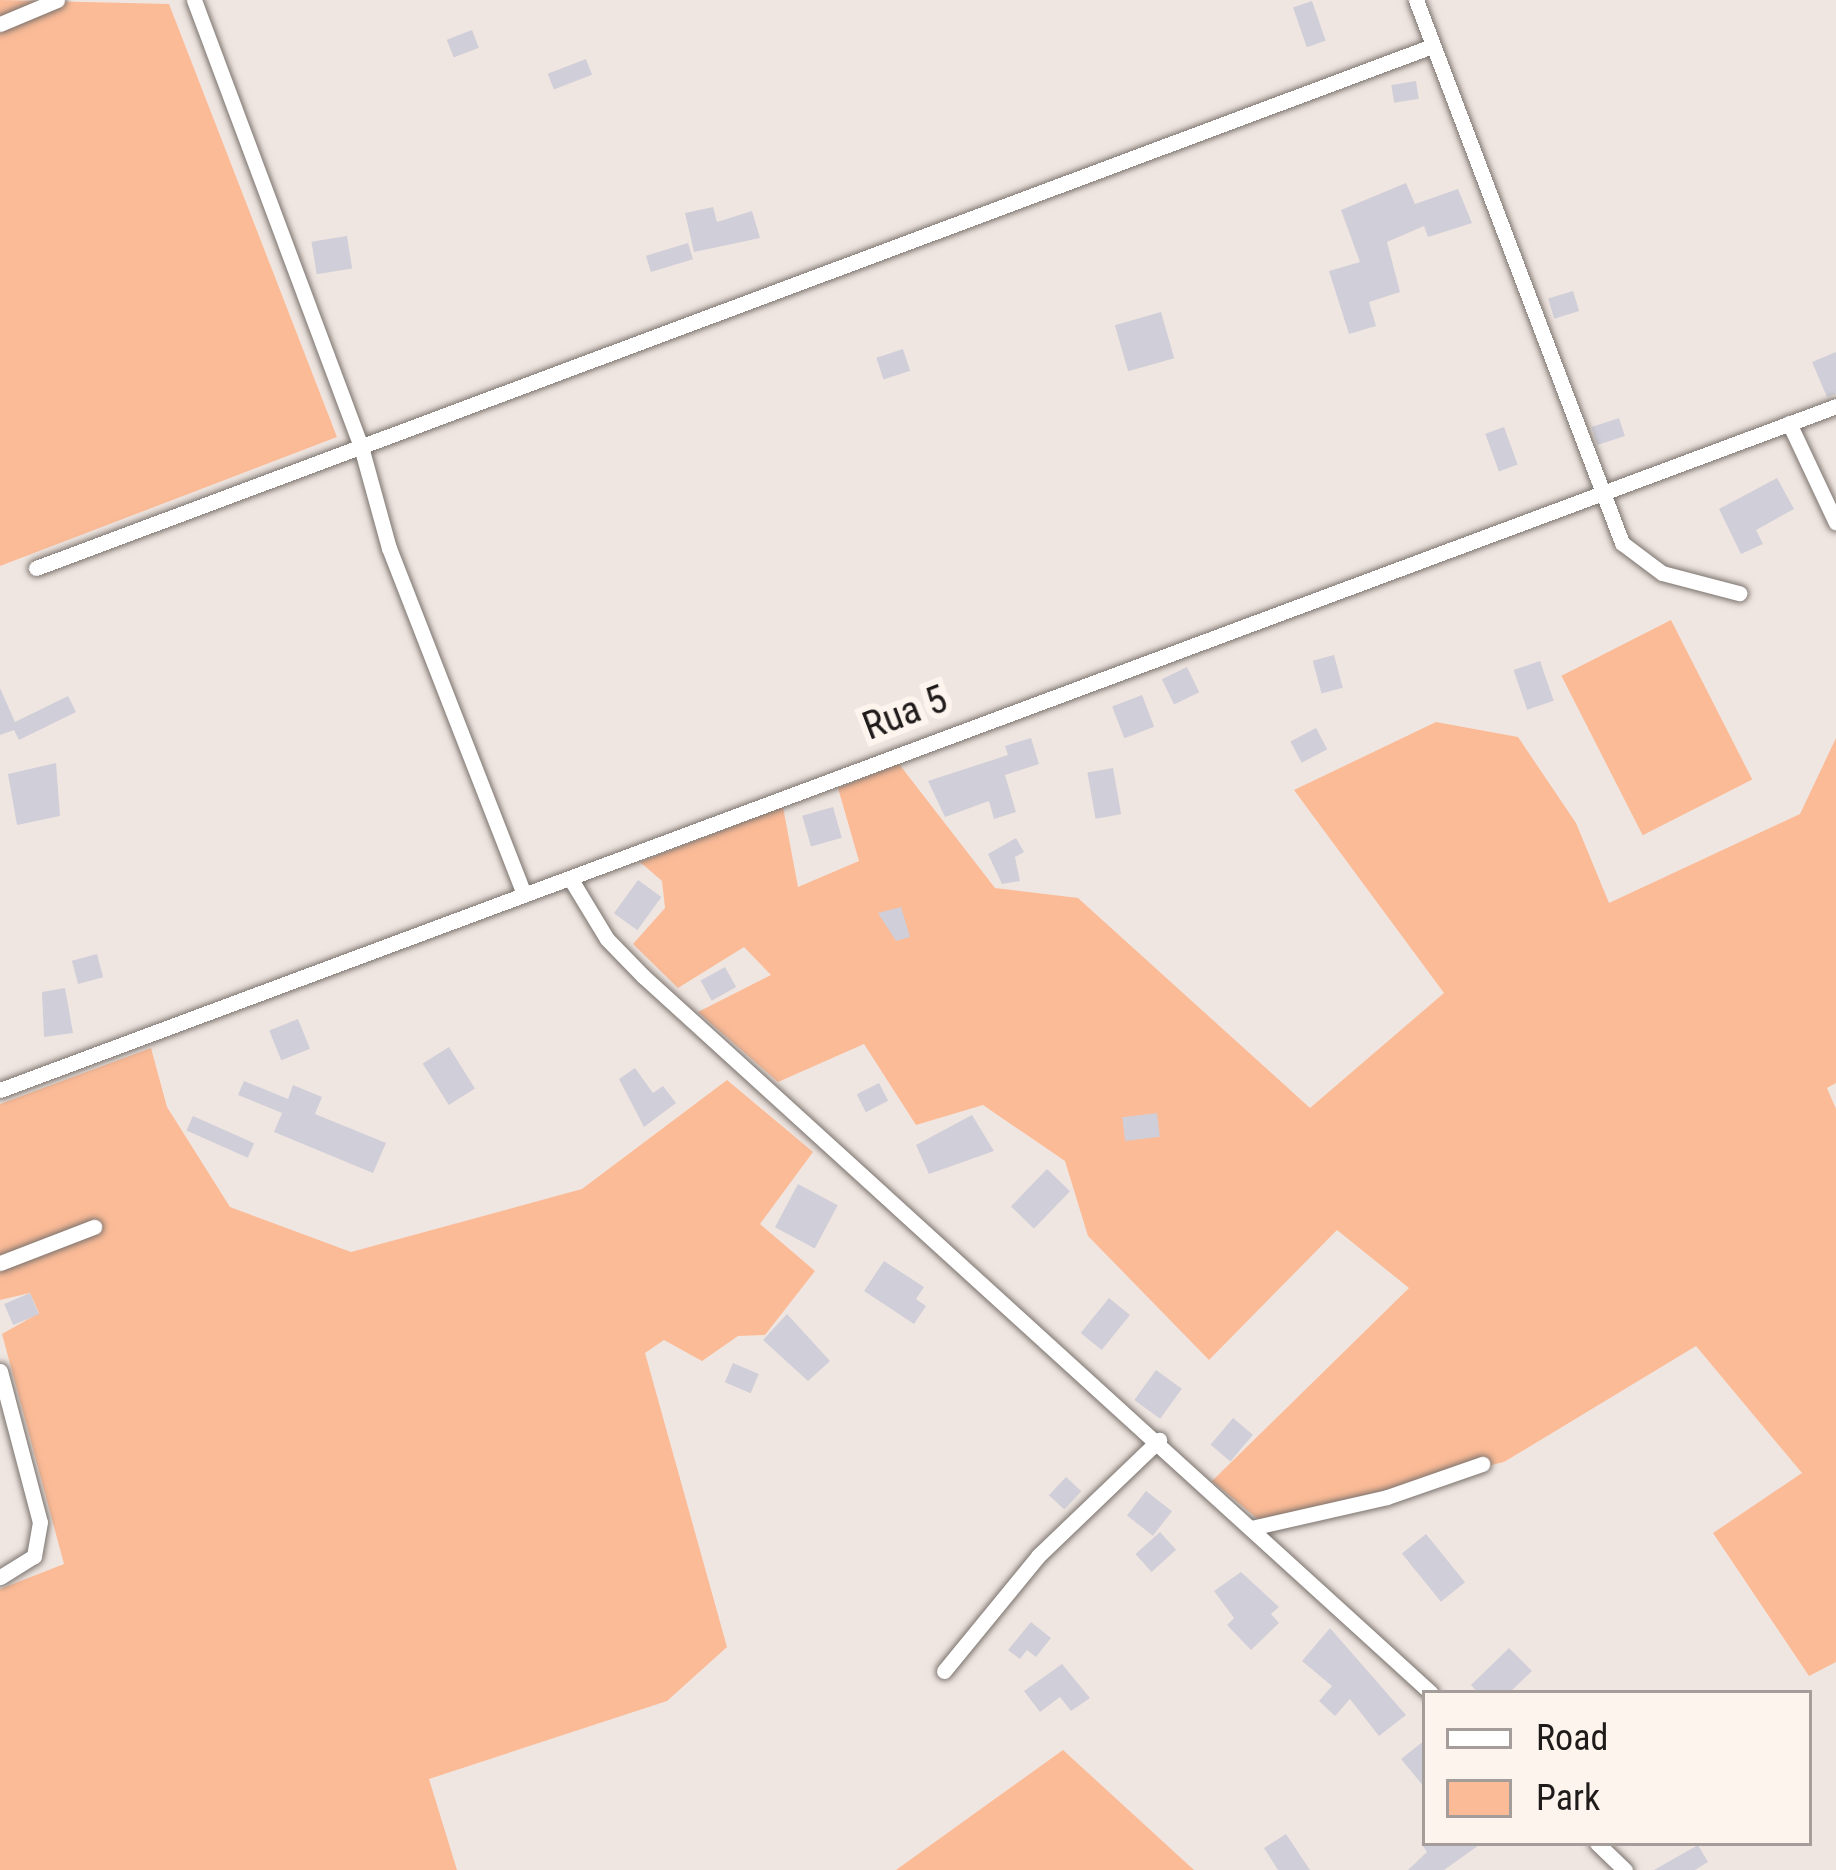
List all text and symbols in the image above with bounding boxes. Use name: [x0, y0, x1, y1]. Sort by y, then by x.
street label: Rua 5: [856, 676, 954, 750]
legend: [1422, 1690, 1812, 1846]
text: Road: [1536, 1717, 1608, 1759]
text: Park: [1536, 1777, 1600, 1819]

